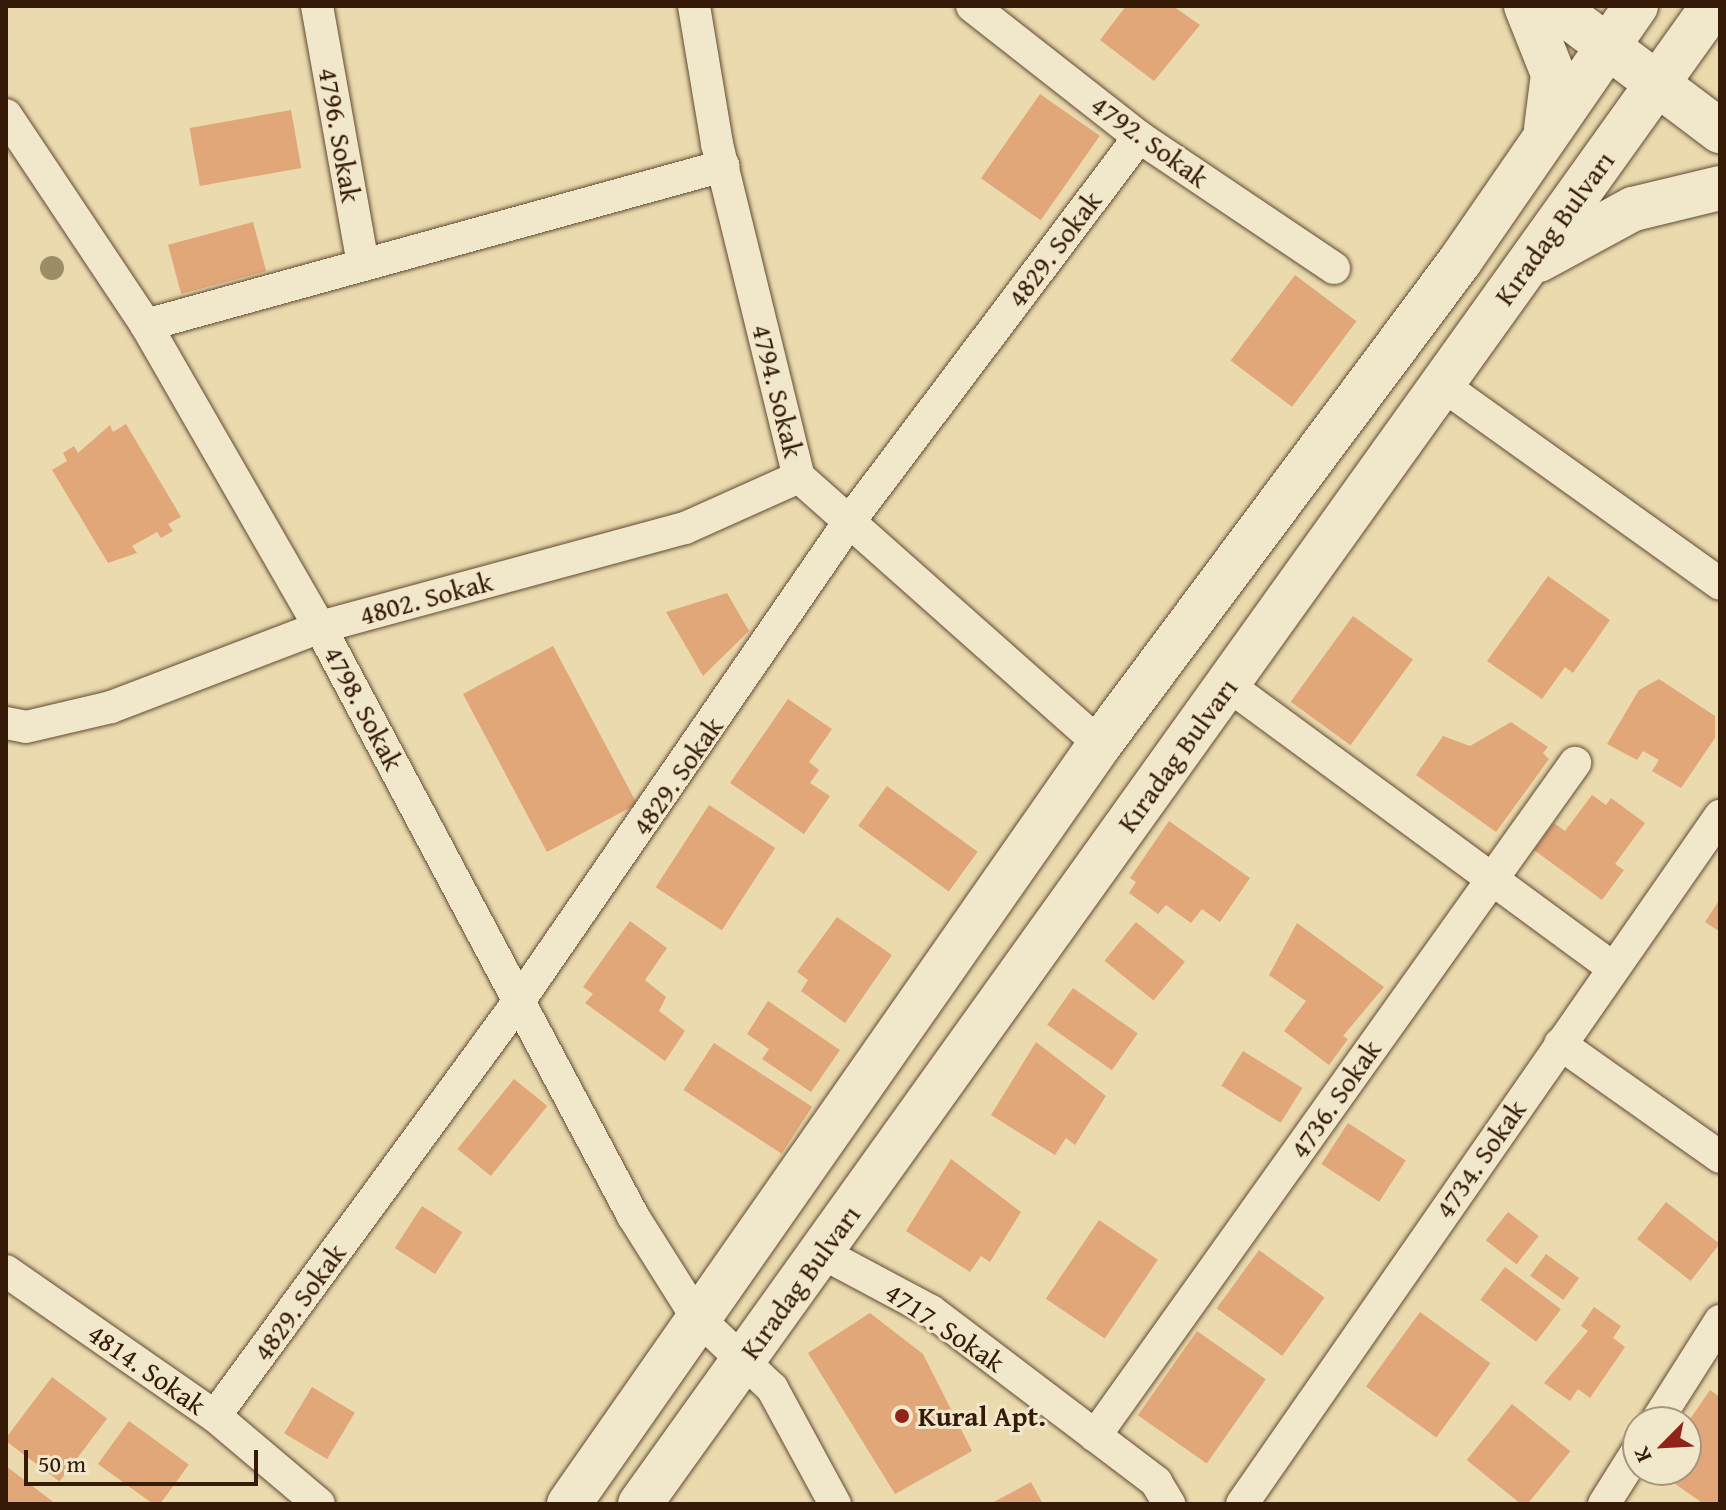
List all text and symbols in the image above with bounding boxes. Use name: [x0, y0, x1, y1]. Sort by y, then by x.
street label: 4796. Sokak: [312, 65, 368, 205]
street label: 4792. Sokak: [1085, 87, 1215, 195]
street label: Kıradag Bulvarı: [1487, 144, 1621, 312]
street label: 4829. Sokak: [1000, 184, 1108, 314]
street label: 4794. Sokak: [745, 321, 811, 461]
street label: 4802. Sokak: [356, 564, 496, 632]
street label: 4798. Sokak: [317, 640, 411, 776]
street label: Kıradag Bulvarı: [1110, 671, 1244, 839]
street label: 4829. Sokak: [624, 710, 730, 842]
street label: 4736. Sokak: [1282, 1033, 1388, 1165]
street label: 4734. Sokak: [1427, 1093, 1533, 1225]
street label: Kıradag Bulvarı: [733, 1198, 867, 1366]
street label: 4829. Sokak: [245, 1237, 353, 1367]
street label: 4717. Sokak: [879, 1275, 1011, 1379]
street label: 4814. Sokak: [81, 1316, 213, 1422]
place label: Kural Apt.: [918, 1399, 1046, 1433]
north arrow: [1622, 1406, 1702, 1486]
marker: Kural Apt.: [893, 1407, 911, 1425]
scale bar: [28, 1434, 262, 1484]
text: K: [1624, 1442, 1659, 1468]
text: 50 m: [38, 1446, 86, 1481]

